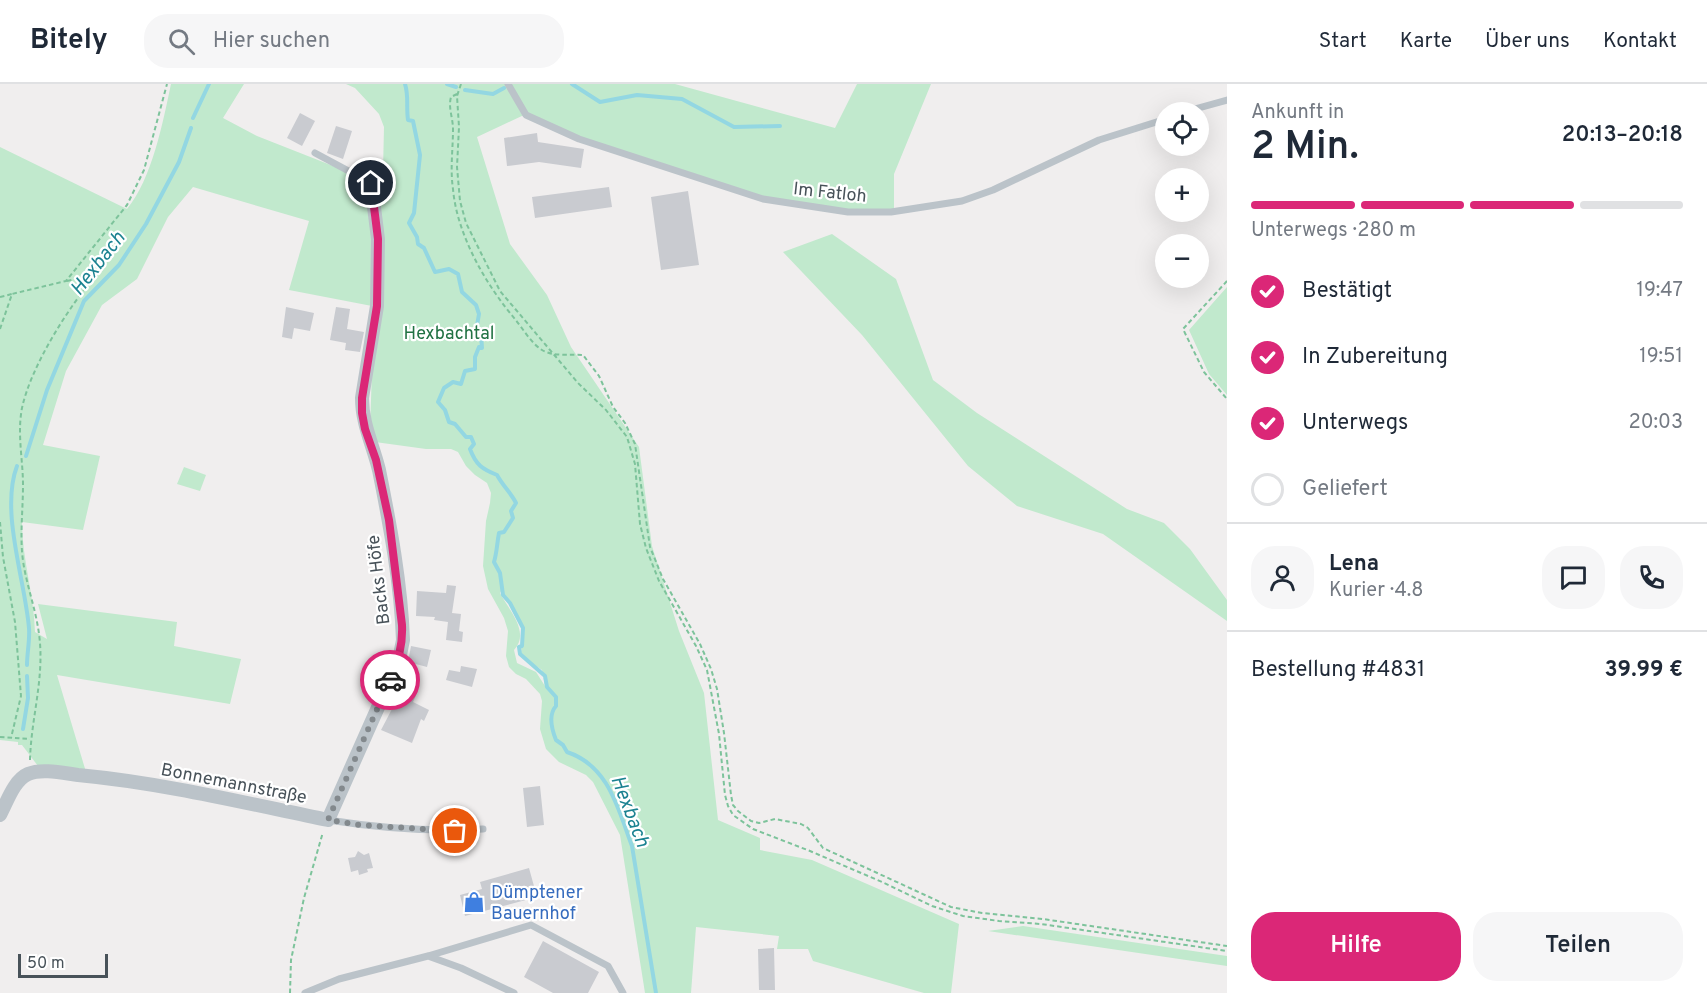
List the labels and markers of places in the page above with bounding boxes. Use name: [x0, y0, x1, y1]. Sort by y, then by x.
pin: [345, 157, 396, 208]
pin: [429, 805, 480, 856]
place label: Dümptener Bauernhof: [491, 882, 583, 926]
shop icon: Dümptener Bauernhof: [462, 890, 486, 914]

